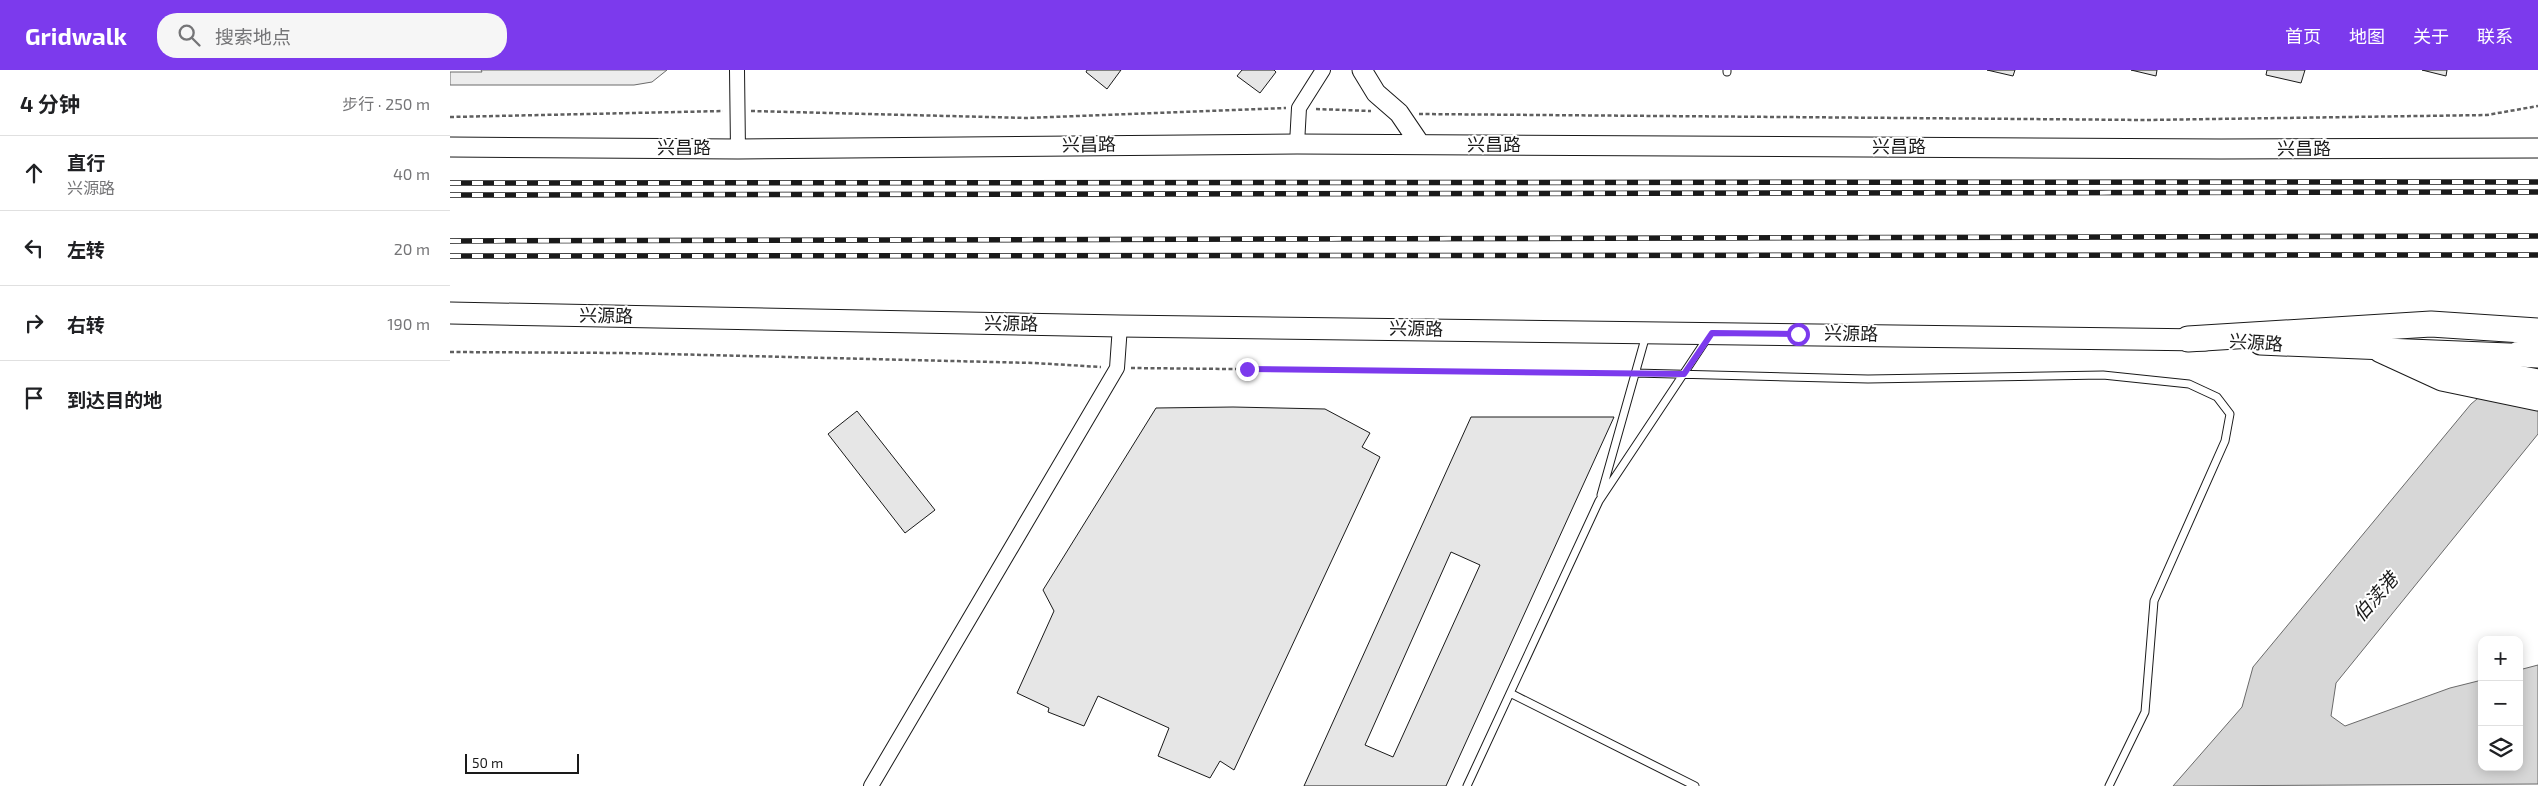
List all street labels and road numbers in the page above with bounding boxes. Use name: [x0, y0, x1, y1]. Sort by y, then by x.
street label: 兴昌路: [1062, 133, 1116, 155]
street label: 兴昌路: [1467, 133, 1521, 155]
street label: 兴昌路: [1872, 135, 1926, 157]
street label: 兴昌路: [657, 136, 711, 158]
street label: 兴昌路: [2277, 137, 2331, 159]
street label: 兴源路: [579, 304, 633, 326]
street label: 兴源路: [984, 312, 1038, 334]
street label: 兴源路: [1389, 317, 1443, 339]
street label: 兴源路: [1824, 322, 1878, 344]
street label: 兴源路: [2228, 329, 2284, 355]

